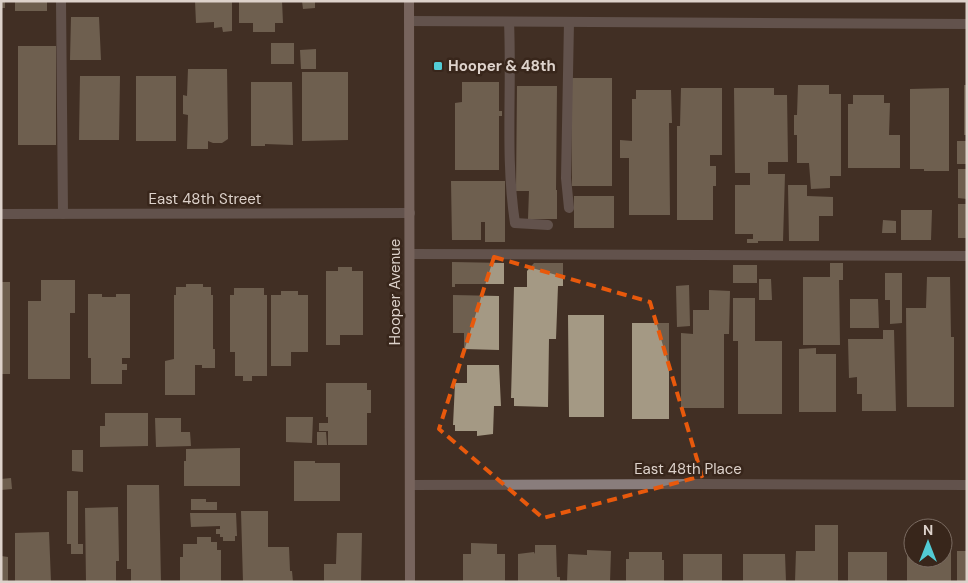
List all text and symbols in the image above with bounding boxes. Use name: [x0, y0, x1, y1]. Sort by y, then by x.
place label: Hooper & 48th: [448, 56, 556, 76]
marker: Hooper & 48th: [432, 60, 444, 72]
street label: East 48th Street: [149, 189, 262, 209]
street label: Hooper Avenue: [385, 239, 405, 345]
street label: East 48th Place: [634, 459, 742, 479]
north arrow: [903, 518, 953, 568]
text: N: [923, 521, 933, 539]

